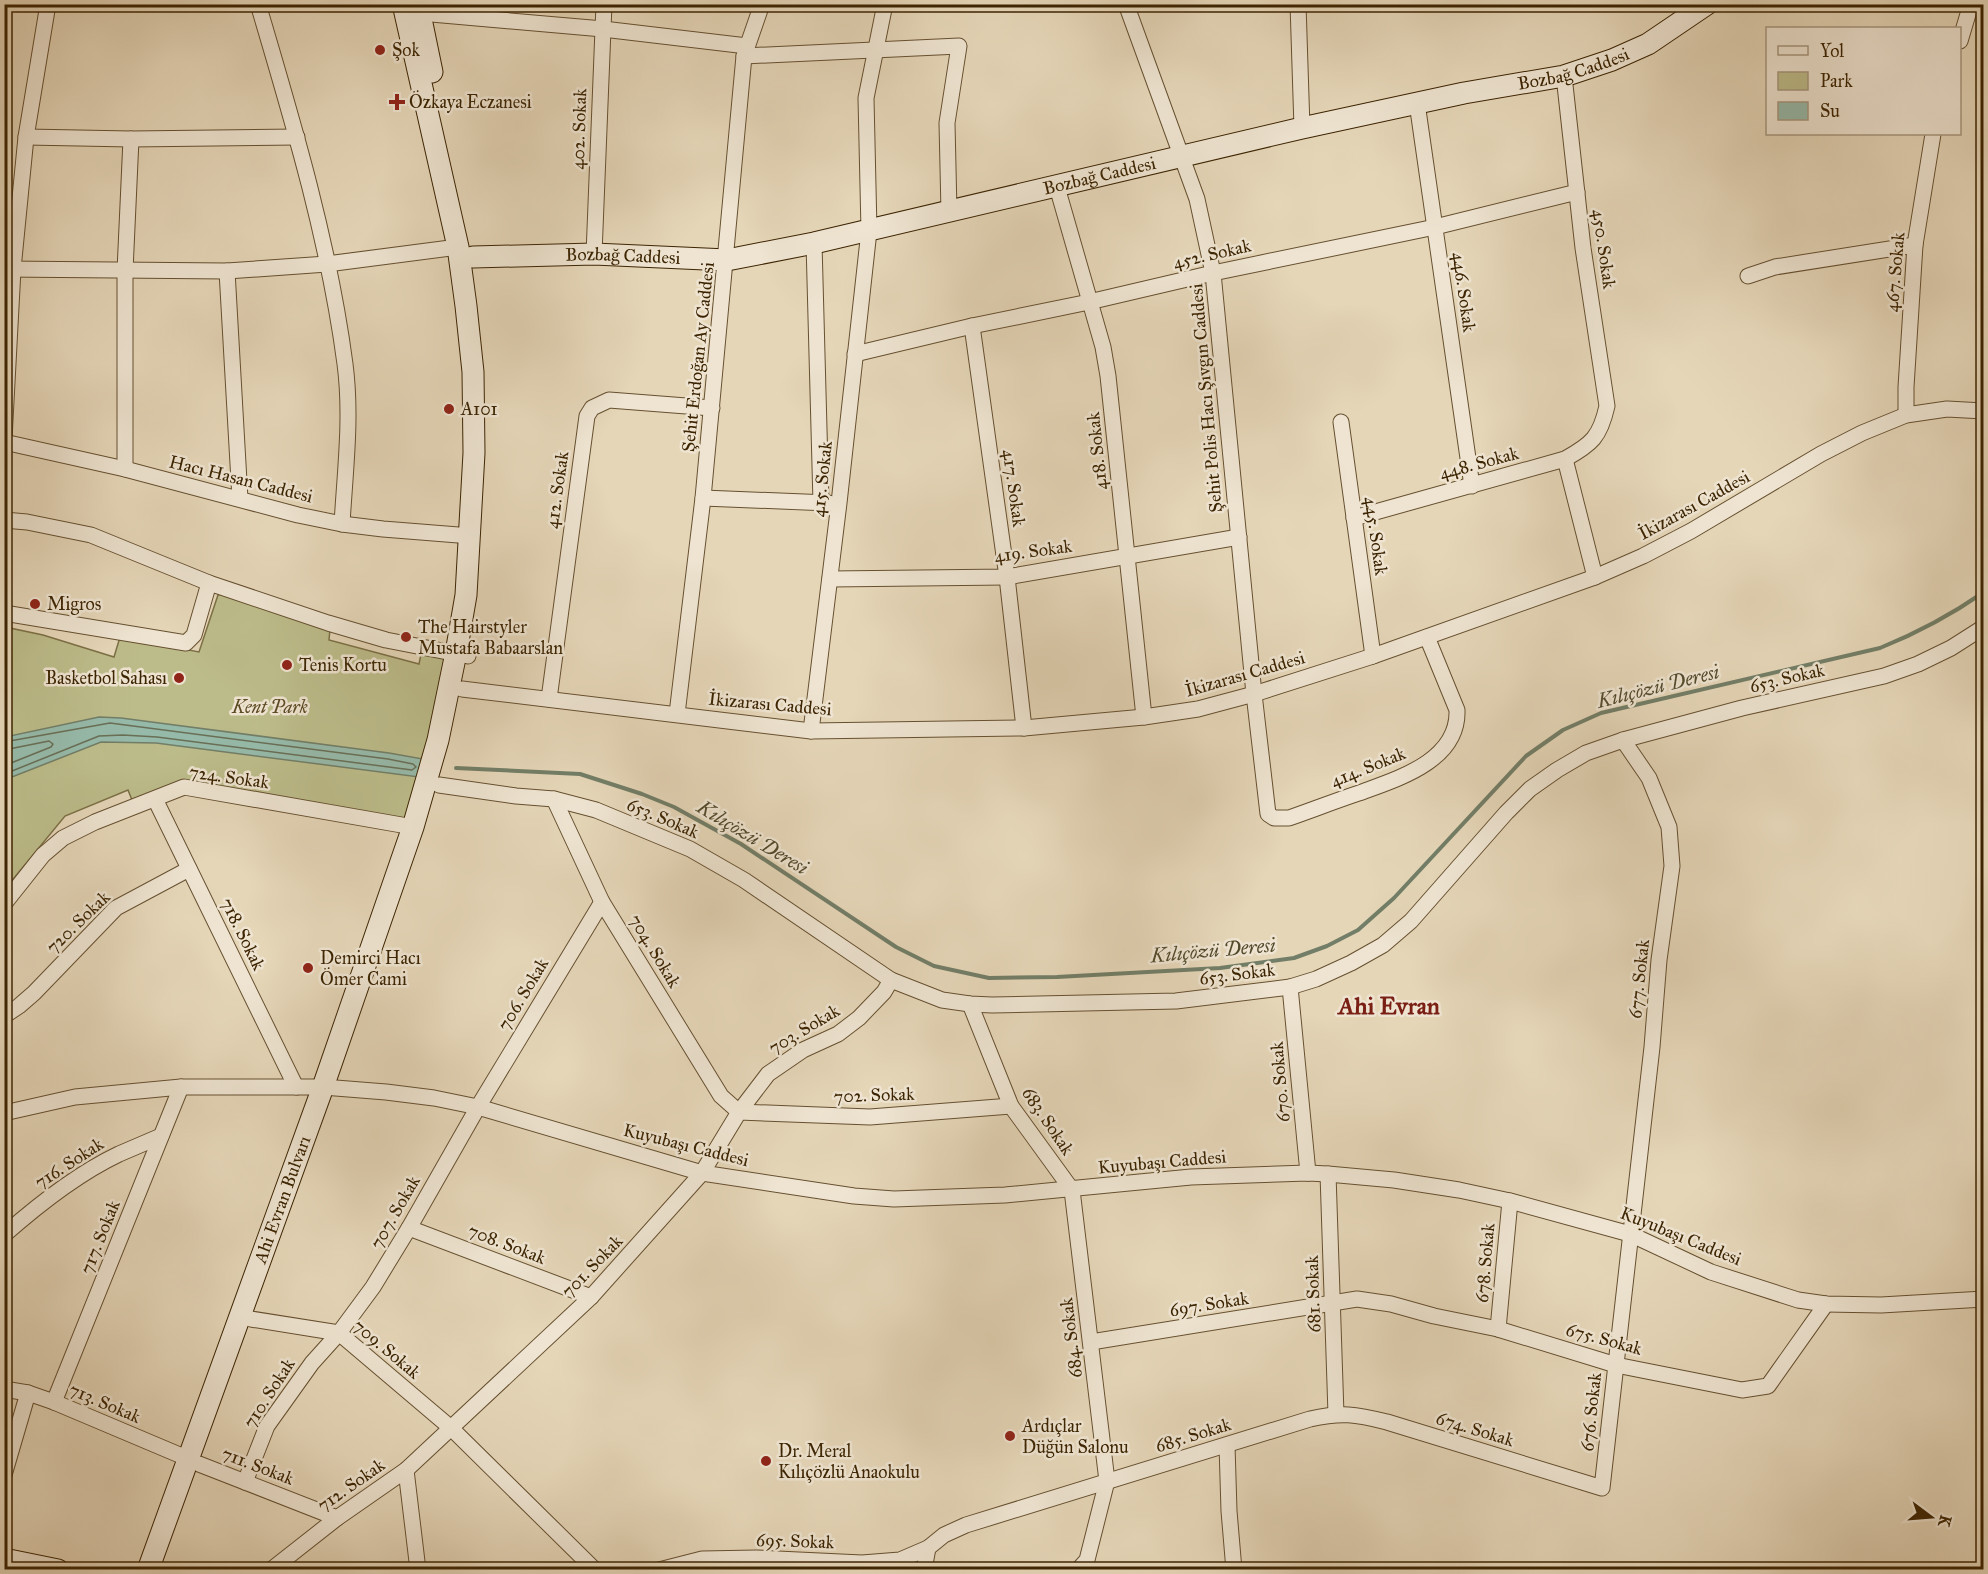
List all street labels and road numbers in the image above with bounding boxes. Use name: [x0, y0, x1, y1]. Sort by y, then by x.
street label: Bozbağ Caddesi: [1516, 43, 1633, 95]
street label: 402. Sokak: [567, 87, 591, 170]
street label: Bozbağ Caddesi: [1041, 152, 1158, 200]
street label: 450. Sokak: [1588, 208, 1621, 291]
street label: 467. Sokak: [1881, 231, 1910, 313]
street label: 452. Sokak: [1171, 234, 1254, 274]
street label: Bozbağ Caddesi: [565, 243, 681, 269]
street label: 446. Sokak: [1447, 251, 1481, 334]
street label: Şehit Erdoğan Ay Caddesi: [677, 261, 720, 453]
street label: Şehit Polis Hacı Şıvgın Caddesi: [1185, 282, 1228, 513]
street label: 418. Sokak: [1082, 410, 1112, 491]
street label: 415. Sokak: [807, 439, 837, 518]
street label: 448. Sokak: [1437, 442, 1522, 484]
street label: 417. Sokak: [998, 448, 1030, 529]
street label: 412. Sokak: [541, 449, 573, 530]
street label: Hacı Hasan Caddesi: [167, 450, 315, 508]
street label: İkizarası Caddesi: [1634, 465, 1753, 545]
street label: 445. Sokak: [1360, 495, 1393, 577]
street label: 419. Sokak: [993, 535, 1074, 567]
street label: İkizarası Caddesi: [1182, 645, 1308, 702]
street label: 653. Sokak: [1747, 659, 1827, 697]
street label: İkizarası Caddesi: [707, 687, 833, 720]
street label: 414. Sokak: [1327, 742, 1409, 792]
street label: 724. Sokak: [188, 761, 271, 794]
street label: 653. Sokak: [624, 793, 703, 843]
street label: 720. Sokak: [41, 886, 115, 958]
street label: 718. Sokak: [216, 894, 270, 974]
street label: 704. Sokak: [624, 910, 686, 992]
street label: 677. Sokak: [1624, 938, 1654, 1020]
street label: 706. Sokak: [493, 953, 554, 1034]
street label: 653. Sokak: [1198, 958, 1277, 990]
street label: 703. Sokak: [765, 999, 844, 1059]
street label: 670. Sokak: [1265, 1040, 1294, 1123]
street label: 702. Sokak: [833, 1083, 915, 1107]
street label: 683. Sokak: [1017, 1083, 1079, 1160]
street label: Kuyubaşı Caddesi: [621, 1119, 751, 1171]
street label: 716. Sokak: [31, 1132, 108, 1193]
street label: Ahi Evran Bulvarı: [249, 1133, 315, 1267]
street label: Kuyubaşı Caddesi: [1097, 1145, 1227, 1179]
street label: 707. Sokak: [365, 1171, 425, 1253]
street label: 717. Sokak: [75, 1196, 125, 1277]
street label: Kuyubaşı Caddesi: [1617, 1202, 1745, 1270]
street label: 708. Sokak: [465, 1219, 549, 1269]
street label: 678. Sokak: [1471, 1222, 1499, 1304]
street label: 701. Sokak: [557, 1230, 628, 1302]
street label: 681. Sokak: [1301, 1254, 1325, 1333]
street label: 697. Sokak: [1168, 1287, 1251, 1321]
street label: 684. Sokak: [1055, 1296, 1087, 1379]
street label: 709. Sokak: [349, 1314, 426, 1384]
street label: 675. Sokak: [1563, 1318, 1645, 1360]
street label: 710. Sokak: [238, 1354, 300, 1432]
street label: 676. Sokak: [1576, 1371, 1606, 1453]
street label: 713. Sokak: [66, 1378, 145, 1428]
street label: 674. Sokak: [1433, 1407, 1517, 1451]
street label: 685. Sokak: [1152, 1413, 1234, 1457]
street label: 711. Sokak: [219, 1442, 298, 1490]
street label: 712. Sokak: [313, 1453, 390, 1516]
street label: 695. Sokak: [756, 1529, 835, 1553]

